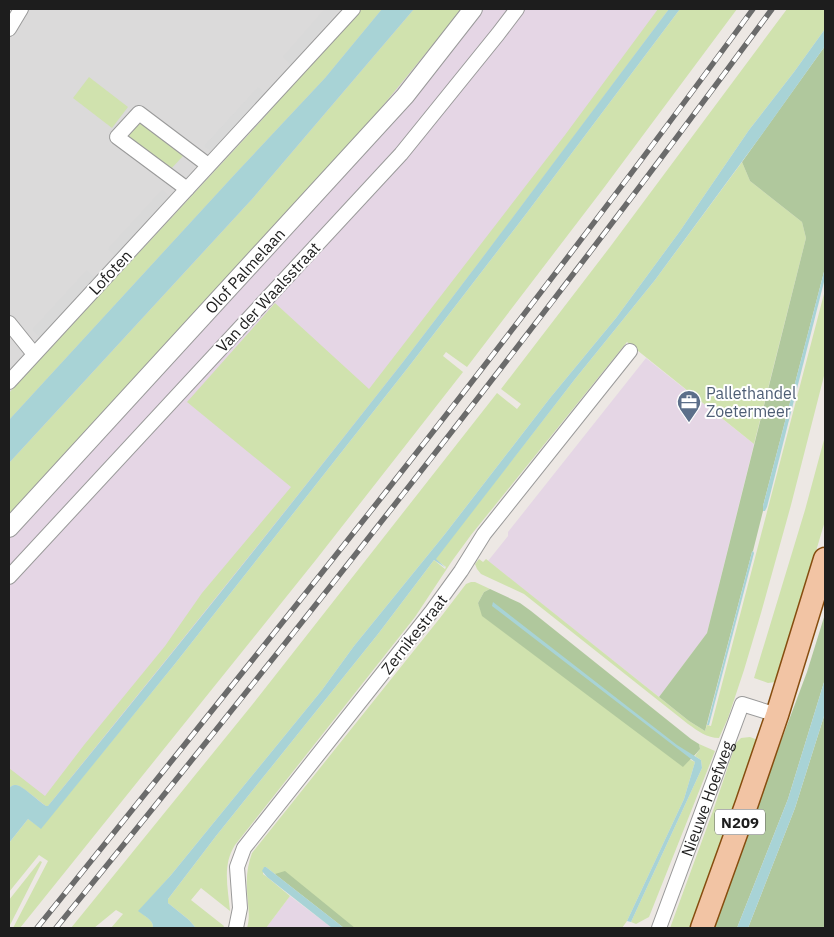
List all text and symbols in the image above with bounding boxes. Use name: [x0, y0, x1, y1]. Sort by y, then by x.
street label: Olof Palmelaan: [201, 224, 289, 318]
street label: Van der Waalsstraat: [212, 238, 324, 356]
street label: Lofoten: [84, 245, 136, 299]
place label: Pallethandel Zoetermeer: [706, 383, 796, 421]
office icon: Pallethandel Zoetermeer: [676, 389, 702, 423]
street label: Zernikestraat: [377, 590, 451, 678]
street label: Nieuwe Hoefweg: [676, 738, 738, 859]
road number: N209: [715, 810, 765, 834]

